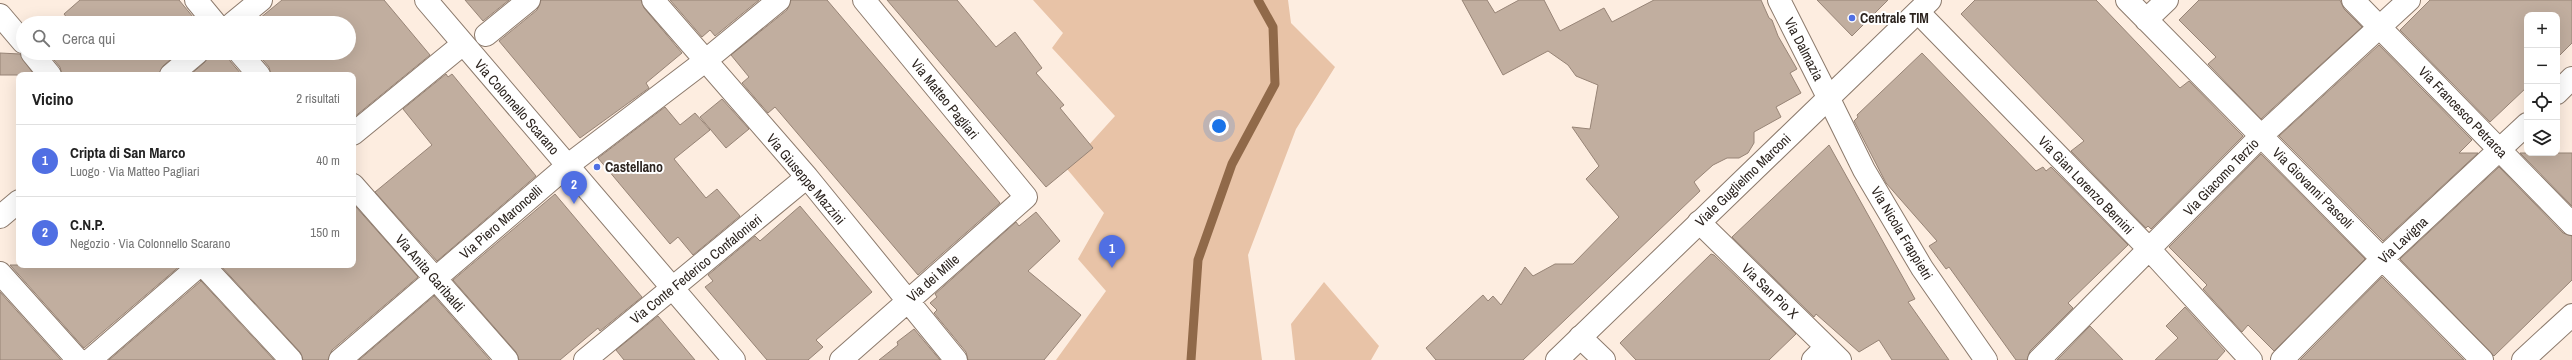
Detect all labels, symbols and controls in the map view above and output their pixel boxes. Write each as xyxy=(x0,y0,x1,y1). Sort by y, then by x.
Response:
place label: Centrale TIM xyxy=(1860,9,1929,27)
map controls xyxy=(2524,12,2560,156)
button: + xyxy=(2524,12,2560,48)
marker: Centrale TIM xyxy=(1847,13,1857,23)
street label: Via Dalmazia xyxy=(1780,14,1828,84)
search box xyxy=(16,16,356,60)
icon: search xyxy=(30,27,52,49)
text: Cerca qui xyxy=(62,28,115,49)
button: − xyxy=(2524,48,2560,84)
street label: Via Matteo Pagliari xyxy=(907,55,983,143)
street label: Via Colonnello Scarano xyxy=(471,56,563,158)
street label: Via Francesco Petrarca xyxy=(2415,62,2512,162)
button: locate xyxy=(2524,84,2560,120)
text: Vicino xyxy=(32,87,74,110)
text: 2 risultati xyxy=(296,90,340,107)
your location xyxy=(1209,116,1229,136)
button: layers xyxy=(2524,120,2560,156)
street label: Via Giuseppe Mazzini xyxy=(763,130,849,228)
street label: Viale Guglielmo Marconi xyxy=(1691,130,1795,230)
street label: Via Gian Lorenzo Bernini xyxy=(2034,132,2138,238)
street label: Via Giacomo Terzio xyxy=(2179,134,2263,220)
text: Cripta di San Marco xyxy=(70,142,186,163)
street label: Via Giovanni Pascoli xyxy=(2269,144,2357,232)
text: 1 xyxy=(42,152,48,169)
text: 40 m xyxy=(316,152,340,169)
place label: Castellano xyxy=(605,158,663,176)
marker: Castellano xyxy=(592,162,602,172)
text: Luogo · Via Matteo Pagliari xyxy=(70,163,200,180)
pin: 2 xyxy=(561,171,587,204)
street label: Via Piero Maroncelli xyxy=(456,181,546,263)
street label: Via Nicola Frappietri xyxy=(1867,183,1937,283)
street label: Via Conte Federico Confalonieri xyxy=(626,210,766,328)
street label: Via Lavigna xyxy=(2375,212,2432,267)
text: C.N.P. xyxy=(70,214,105,235)
text: 2 xyxy=(42,224,48,241)
text: 150 m xyxy=(310,224,340,241)
street label: Via Anita Garibaldi xyxy=(391,231,469,315)
text: Negozio · Via Colonnello Scarano xyxy=(70,235,230,252)
pin: 1 xyxy=(1099,235,1125,268)
street label: Via dei Mille xyxy=(903,250,963,306)
street label: Via San Pio X xyxy=(1738,260,1802,323)

